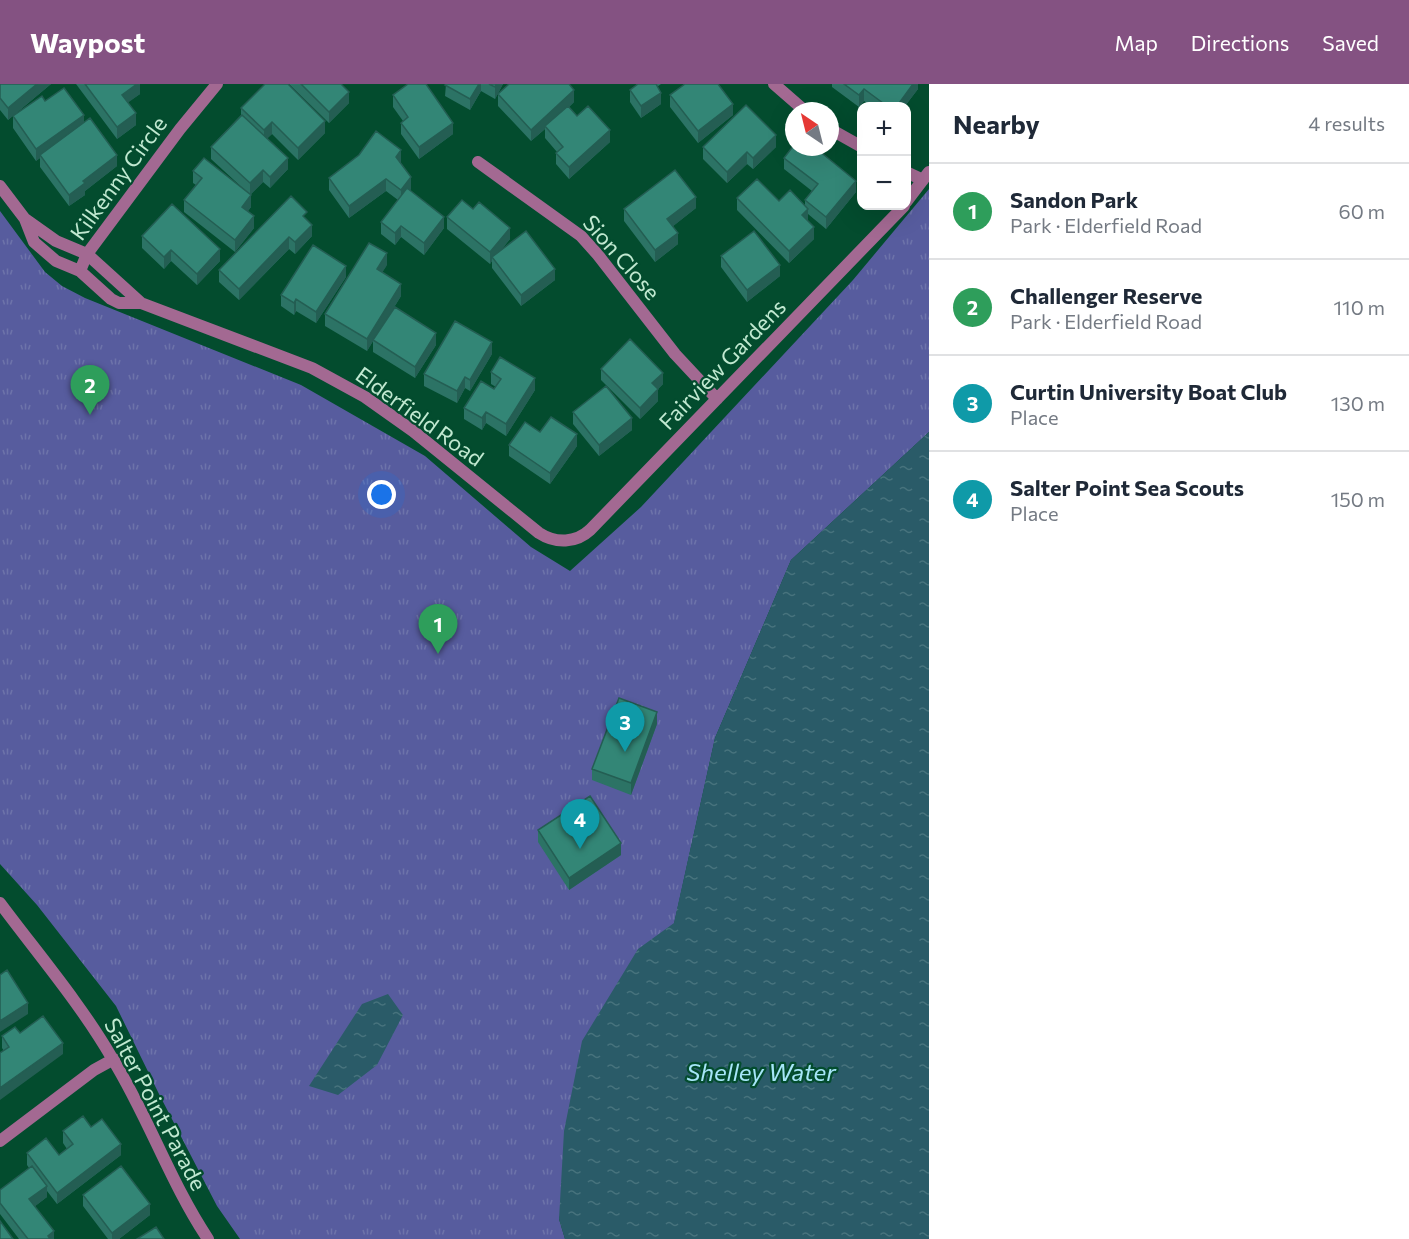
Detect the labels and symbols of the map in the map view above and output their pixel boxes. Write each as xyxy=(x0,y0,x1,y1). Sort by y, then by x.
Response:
north arrow xyxy=(785,102,839,156)
street label: Kilkenny Circle xyxy=(64,111,172,245)
street label: Sion Close xyxy=(578,209,666,305)
street label: Fairview Gardens xyxy=(653,293,791,435)
street label: Elderfield Road xyxy=(351,361,489,471)
pin: 2 xyxy=(70,366,110,415)
your location xyxy=(367,480,396,509)
pin: 1 xyxy=(418,604,458,654)
pin: 3 xyxy=(606,702,644,752)
pin: 4 xyxy=(560,800,600,849)
street label: Salter Point Parade xyxy=(99,1013,213,1195)
water label: Shelley Water xyxy=(686,1057,837,1086)

